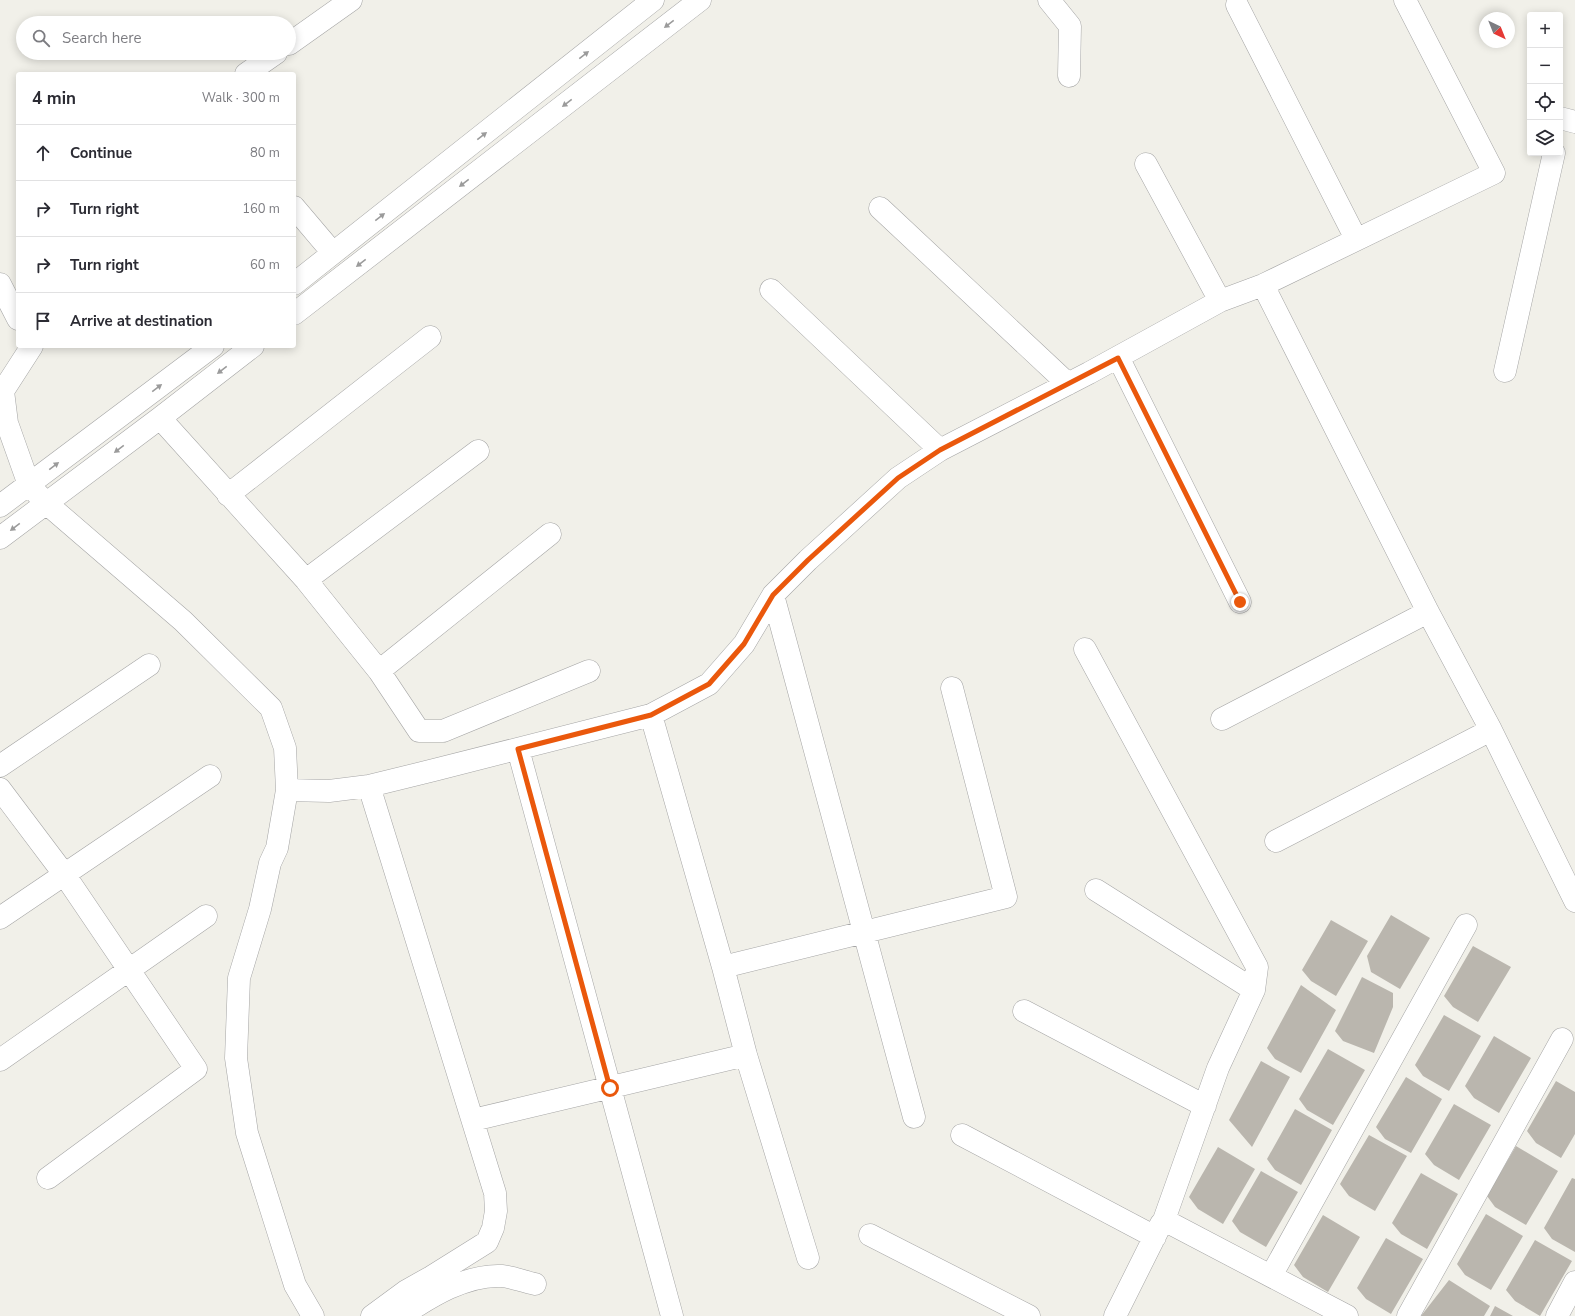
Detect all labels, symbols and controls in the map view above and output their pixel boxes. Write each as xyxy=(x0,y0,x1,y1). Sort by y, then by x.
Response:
north arrow xyxy=(1479,12,1515,48)
map controls xyxy=(1527,12,1563,156)
button: + xyxy=(1527,12,1563,48)
search box xyxy=(16,16,296,60)
one-way arrow xyxy=(664,20,675,28)
icon: search xyxy=(30,27,52,49)
text: Search here xyxy=(62,28,142,48)
button: − xyxy=(1527,48,1563,84)
one-way arrow xyxy=(578,51,589,59)
button: locate xyxy=(1527,84,1563,120)
text: 4 min xyxy=(32,87,76,110)
text: Walk · 300 m xyxy=(202,89,280,107)
one-way arrow xyxy=(561,99,572,108)
button: layers xyxy=(1527,120,1563,156)
one-way arrow xyxy=(476,132,487,140)
icon: ahead xyxy=(32,142,54,164)
text: Continue xyxy=(70,143,132,163)
text: 80 m xyxy=(250,144,280,162)
one-way arrow xyxy=(458,179,469,187)
icon: right xyxy=(32,198,54,220)
text: Turn right xyxy=(70,199,139,219)
text: 160 m xyxy=(242,200,280,218)
one-way arrow xyxy=(374,212,385,221)
icon: right xyxy=(32,254,54,276)
text: Turn right xyxy=(70,255,139,275)
text: 60 m xyxy=(250,256,280,274)
one-way arrow xyxy=(355,258,366,267)
icon: arrive xyxy=(32,310,54,332)
text: Arrive at destination xyxy=(70,311,213,331)
one-way arrow xyxy=(217,366,228,374)
one-way arrow xyxy=(152,384,163,392)
one-way arrow xyxy=(113,445,124,453)
one-way arrow xyxy=(48,462,59,470)
one-way arrow xyxy=(9,523,20,531)
route end xyxy=(1231,593,1249,611)
route start xyxy=(601,1079,619,1097)

